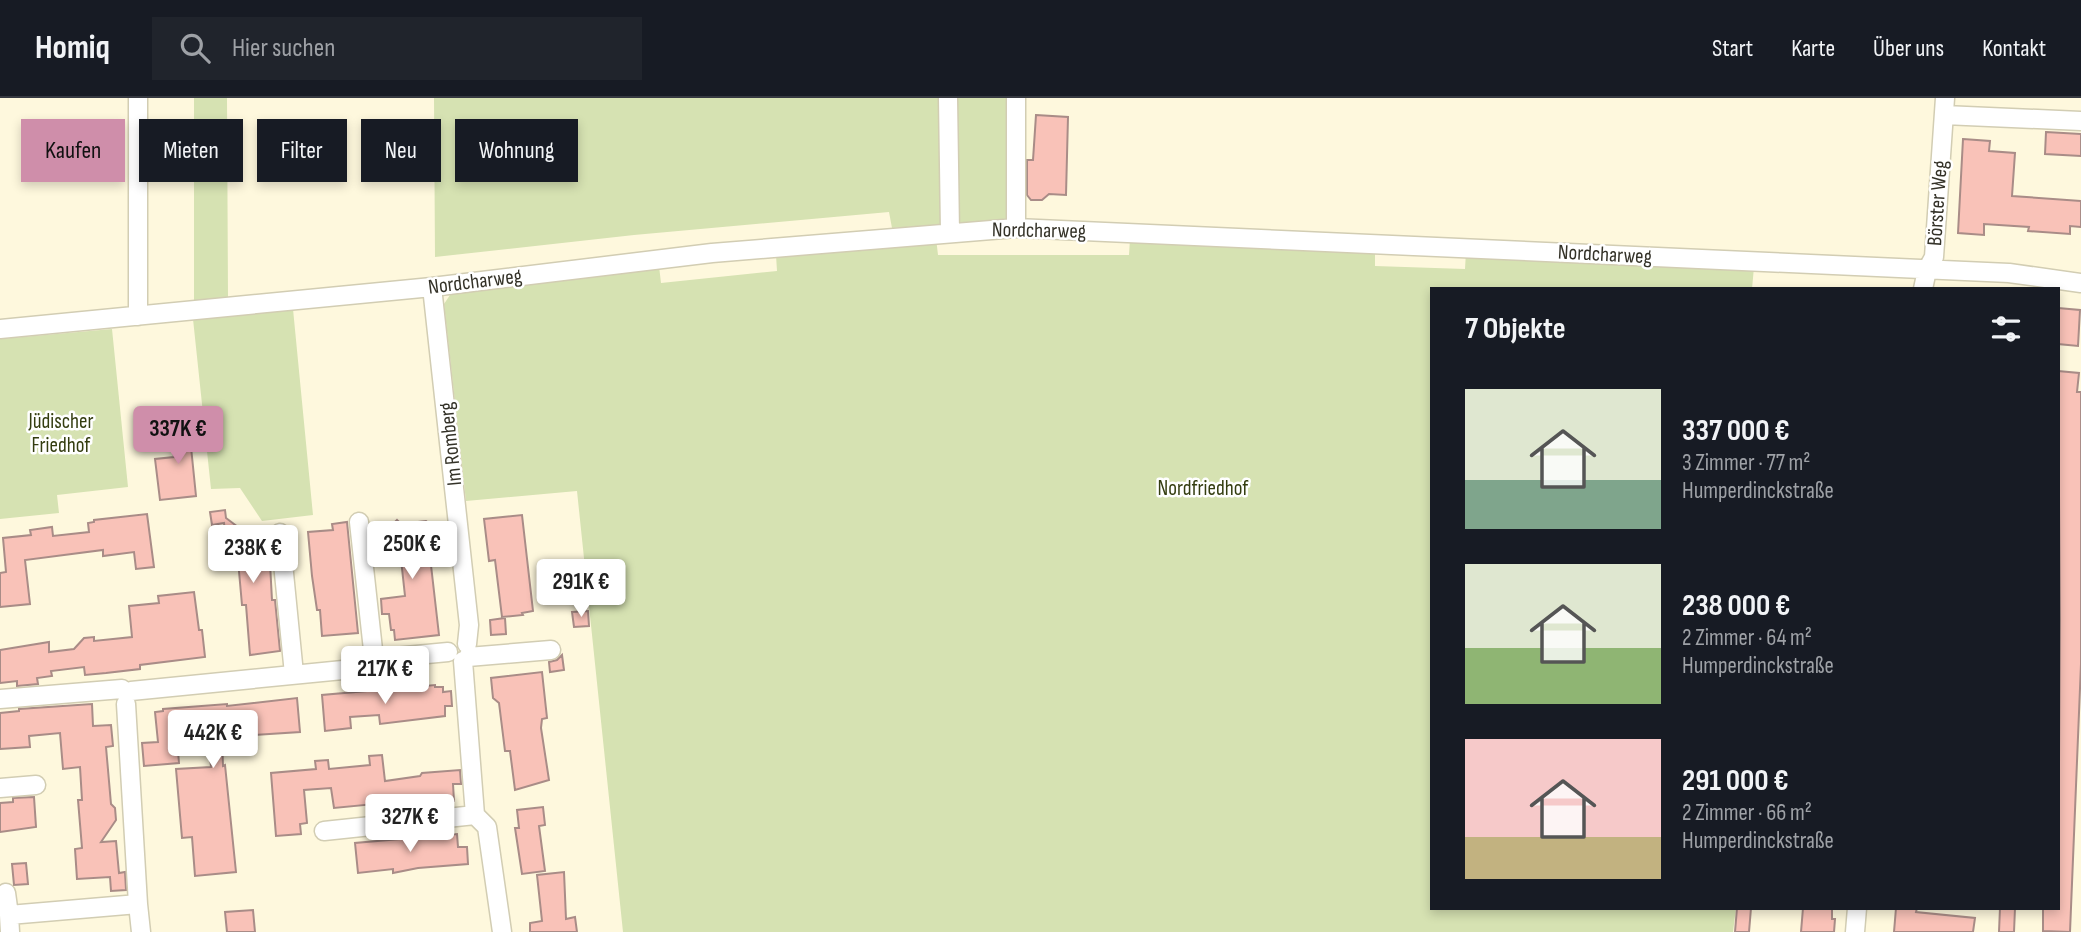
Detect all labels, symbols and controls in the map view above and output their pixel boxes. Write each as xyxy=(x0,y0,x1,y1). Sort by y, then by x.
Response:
search box xyxy=(152,17,642,80)
text: Homiq xyxy=(35,28,110,68)
icon: search xyxy=(176,29,214,67)
text: Hier suchen xyxy=(232,33,335,64)
text: Start xyxy=(1712,34,1753,63)
text: Karte xyxy=(1791,34,1835,63)
text: Über uns xyxy=(1873,34,1944,63)
text: Kontakt xyxy=(1982,34,2046,63)
chip: Kaufen xyxy=(21,119,125,182)
chip: Mieten xyxy=(139,119,243,182)
chip: Filter xyxy=(257,119,347,182)
chip: Neu xyxy=(361,119,441,182)
chip: Wohnung xyxy=(455,119,578,182)
street label: Börster Weg xyxy=(1922,160,1953,247)
street label: Nordcharweg xyxy=(992,217,1086,244)
street label: Nordcharweg xyxy=(1557,240,1653,269)
street label: Nordcharweg xyxy=(427,263,523,300)
icon: filters xyxy=(1987,310,2025,348)
text: 7 Objekte xyxy=(1465,311,1565,347)
street label: Im Romberg xyxy=(434,401,467,487)
pin: 337K € xyxy=(121,406,235,466)
park label: Jüdischer Friedhof xyxy=(27,409,94,458)
text: 337 000 € xyxy=(1682,413,1790,449)
text: 337K € xyxy=(149,415,207,443)
icon: home xyxy=(1521,417,1605,501)
text: 3 Zimmer · 77 m² xyxy=(1682,449,1810,477)
park label: Nordfriedhof xyxy=(1158,476,1249,501)
text: Humperdinckstraße xyxy=(1682,477,1834,505)
pin: 250K € xyxy=(355,522,469,581)
pin: 238K € xyxy=(196,526,310,585)
text: 250K € xyxy=(383,530,441,558)
text: 238K € xyxy=(224,534,282,562)
pin: 291K € xyxy=(524,560,638,619)
text: 291K € xyxy=(553,568,609,596)
text: 238 000 € xyxy=(1682,588,1790,624)
icon: home xyxy=(1521,592,1605,676)
text: 2 Zimmer · 64 m² xyxy=(1682,624,1812,652)
pin: 217K € xyxy=(328,646,442,706)
text: Humperdinckstraße xyxy=(1682,652,1834,680)
text: 217K € xyxy=(357,655,413,683)
pin: 442K € xyxy=(156,710,270,770)
text: 442K € xyxy=(184,719,242,747)
text: 291 000 € xyxy=(1682,763,1789,799)
icon: home xyxy=(1521,767,1605,851)
pin: 327K € xyxy=(353,794,467,854)
text: 2 Zimmer · 66 m² xyxy=(1682,799,1812,827)
text: 327K € xyxy=(381,803,439,831)
text: Humperdinckstraße xyxy=(1682,827,1834,855)

